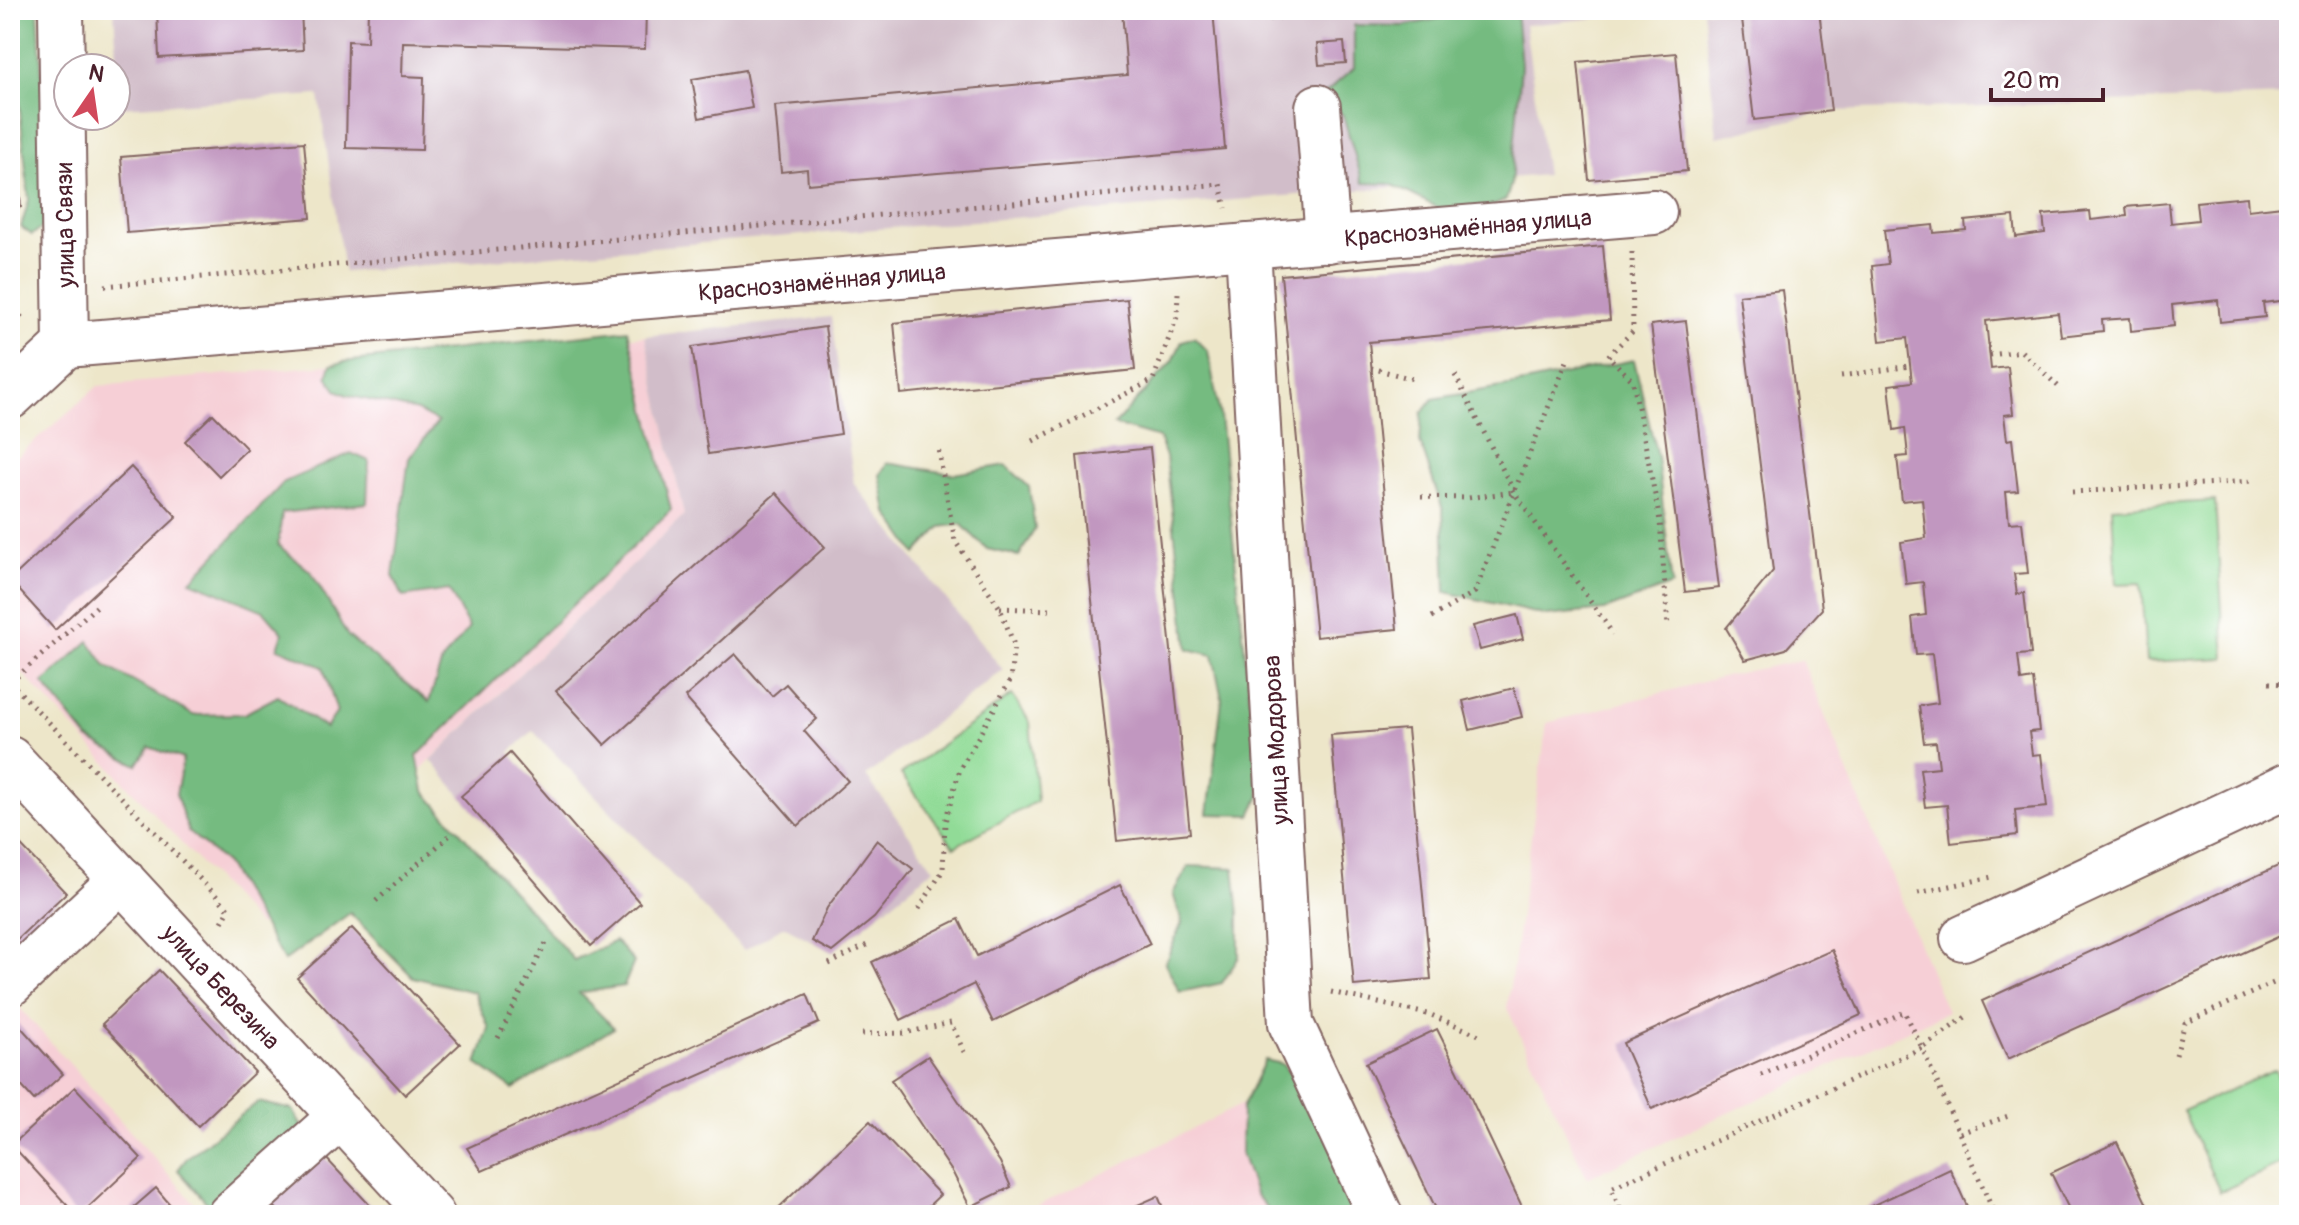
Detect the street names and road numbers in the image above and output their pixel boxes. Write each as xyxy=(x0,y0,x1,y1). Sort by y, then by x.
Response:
street label: улица Связи xyxy=(50,162,81,289)
street label: Краснознамённая улица xyxy=(1343,203,1593,254)
street label: Краснознамённая улица xyxy=(697,257,947,308)
street label: улица Модорова xyxy=(1258,655,1295,826)
street label: улица Березина xyxy=(155,918,286,1056)

